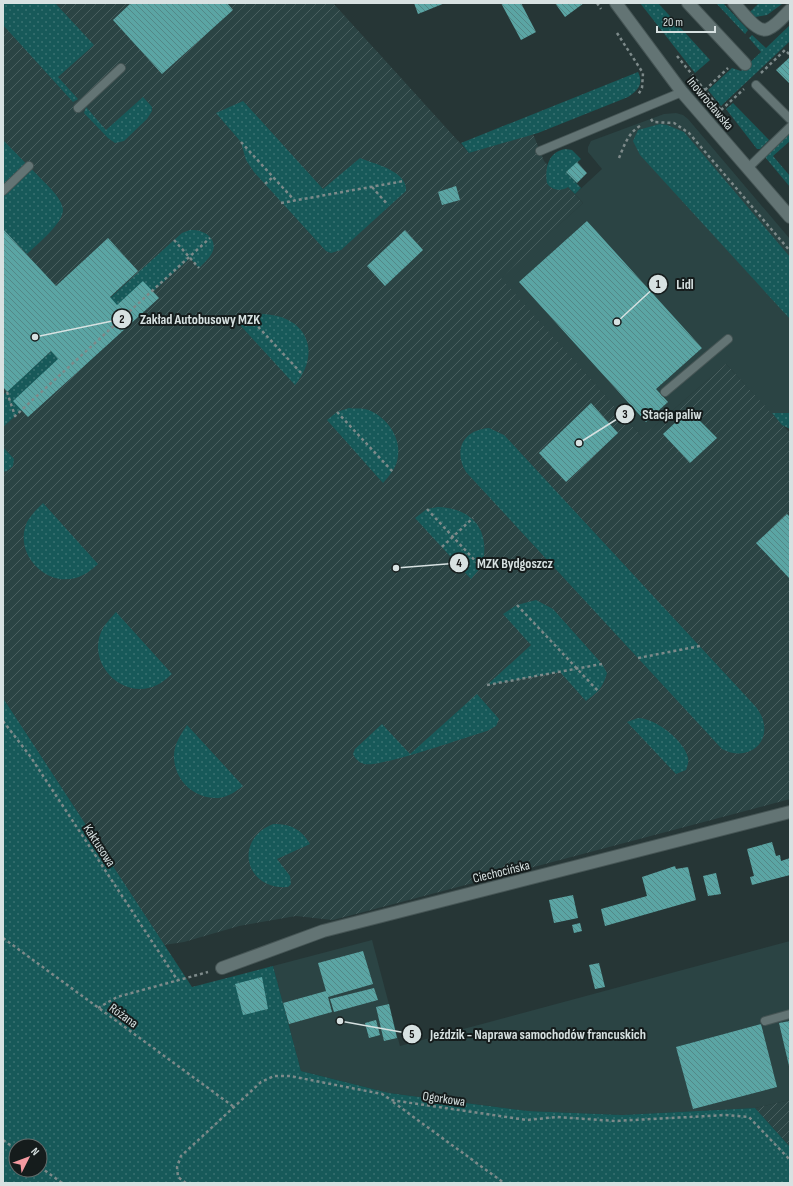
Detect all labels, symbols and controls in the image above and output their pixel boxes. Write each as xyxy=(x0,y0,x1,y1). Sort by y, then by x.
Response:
scale bar xyxy=(657,8,715,34)
text: 20 m xyxy=(663,15,683,30)
street label: Inowrocławska xyxy=(683,74,737,133)
callout: Lidl xyxy=(648,271,701,297)
text: Lidl xyxy=(676,276,694,293)
text: 1 xyxy=(656,277,661,292)
callout: Zakład Autobusowy MZK xyxy=(112,306,268,332)
text: Zakład Autobusowy MZK xyxy=(140,311,260,328)
text: 2 xyxy=(119,312,125,327)
callout: Stacja paliw xyxy=(615,401,710,427)
text: Stacja paliw xyxy=(642,406,702,423)
text: 3 xyxy=(622,407,628,422)
callout: MZK Bydgoszcz xyxy=(449,550,561,576)
text: MZK Bydgoszcz xyxy=(477,555,554,572)
text: 4 xyxy=(456,556,462,571)
street label: Kaktusowa xyxy=(80,821,119,870)
street label: Ciechocińska xyxy=(471,857,531,887)
street label: Różana xyxy=(106,1000,141,1032)
callout: Jeździk - Naprawa samochodów francuskich xyxy=(402,1021,654,1047)
text: Jeździk - Naprawa samochodów francuskich xyxy=(429,1026,646,1043)
text: 5 xyxy=(409,1027,415,1042)
street label: Ogorkowa xyxy=(422,1088,466,1110)
north arrow xyxy=(8,1138,48,1178)
text: N xyxy=(28,1145,42,1158)

